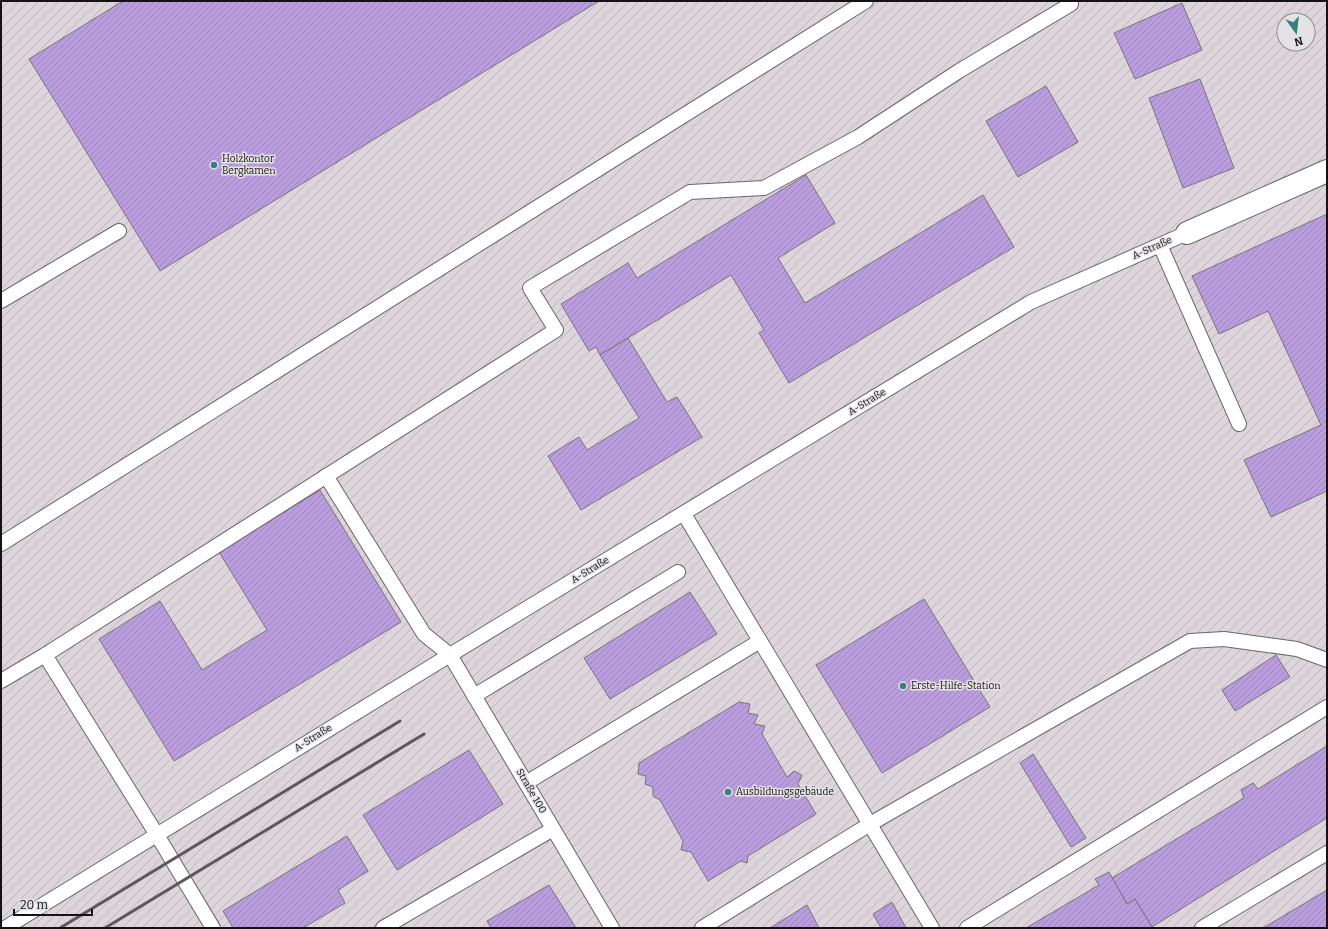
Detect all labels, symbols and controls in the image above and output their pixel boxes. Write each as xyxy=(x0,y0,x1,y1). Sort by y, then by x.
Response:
north arrow xyxy=(1276,12,1316,52)
text: N xyxy=(1292,34,1304,49)
place label: Holzkontor Bergkamen xyxy=(222,153,276,177)
marker: Holzkontor Bergkamen xyxy=(209,160,219,170)
street label: A-Straße xyxy=(1130,234,1174,262)
street label: A-Straße xyxy=(846,386,888,418)
street label: A-Straße xyxy=(569,554,611,586)
place label: Erste-Hilfe-Station xyxy=(911,680,1001,692)
marker: Erste-Hilfe-Station xyxy=(898,681,908,691)
street label: A-Straße xyxy=(292,722,334,754)
street label: Straße 100 xyxy=(513,766,549,816)
place label: Ausbildungsgebäude xyxy=(736,786,834,798)
marker: Ausbildungsgebäude xyxy=(723,787,733,797)
scale bar xyxy=(14,891,92,917)
text: 20 m xyxy=(20,898,49,912)

